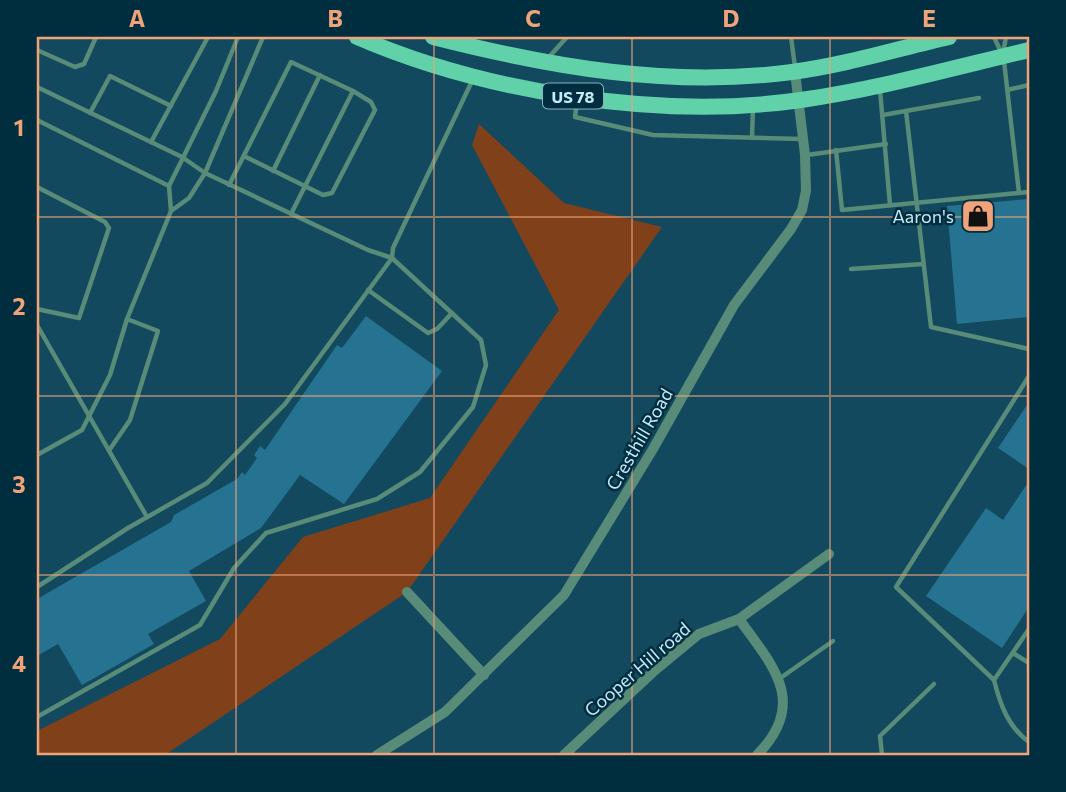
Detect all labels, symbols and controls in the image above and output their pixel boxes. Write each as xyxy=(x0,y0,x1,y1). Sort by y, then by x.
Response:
text: A xyxy=(129,4,146,32)
text: B xyxy=(327,4,343,32)
text: C xyxy=(525,4,541,32)
text: D xyxy=(723,4,740,32)
text: E xyxy=(922,4,936,32)
road number: US 78 xyxy=(543,83,603,108)
text: 1 xyxy=(14,113,24,141)
shop icon: Aaron's xyxy=(959,197,997,235)
place label: Aaron's xyxy=(893,205,954,227)
text: 2 xyxy=(12,292,26,320)
street label: Cresthill Road xyxy=(601,384,677,494)
text: 3 xyxy=(12,470,26,498)
street label: Cooper Hill road xyxy=(580,617,694,721)
text: 4 xyxy=(12,649,26,677)

